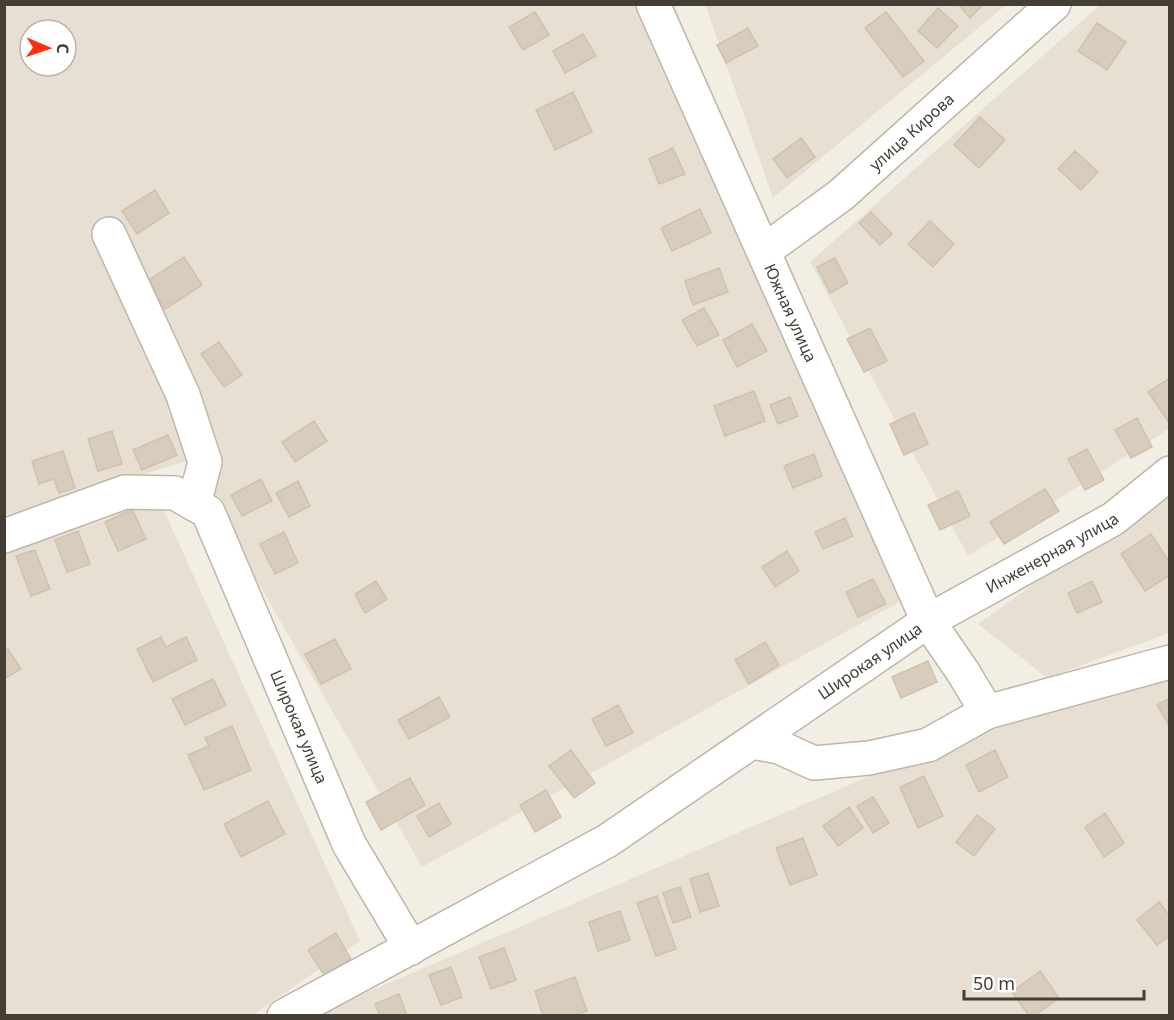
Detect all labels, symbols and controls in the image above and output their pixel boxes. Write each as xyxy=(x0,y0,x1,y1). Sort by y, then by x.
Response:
north arrow xyxy=(18,18,78,78)
text: С xyxy=(52,43,74,54)
street label: улица Кирова xyxy=(865,88,959,176)
street label: Южная улица xyxy=(759,260,822,365)
street label: Инженерная улица xyxy=(982,508,1123,598)
street label: Широкая улица xyxy=(813,617,926,704)
street label: Широкая улица xyxy=(265,666,333,787)
scale bar xyxy=(964,963,1144,1001)
text: 50 m xyxy=(973,971,1015,995)

